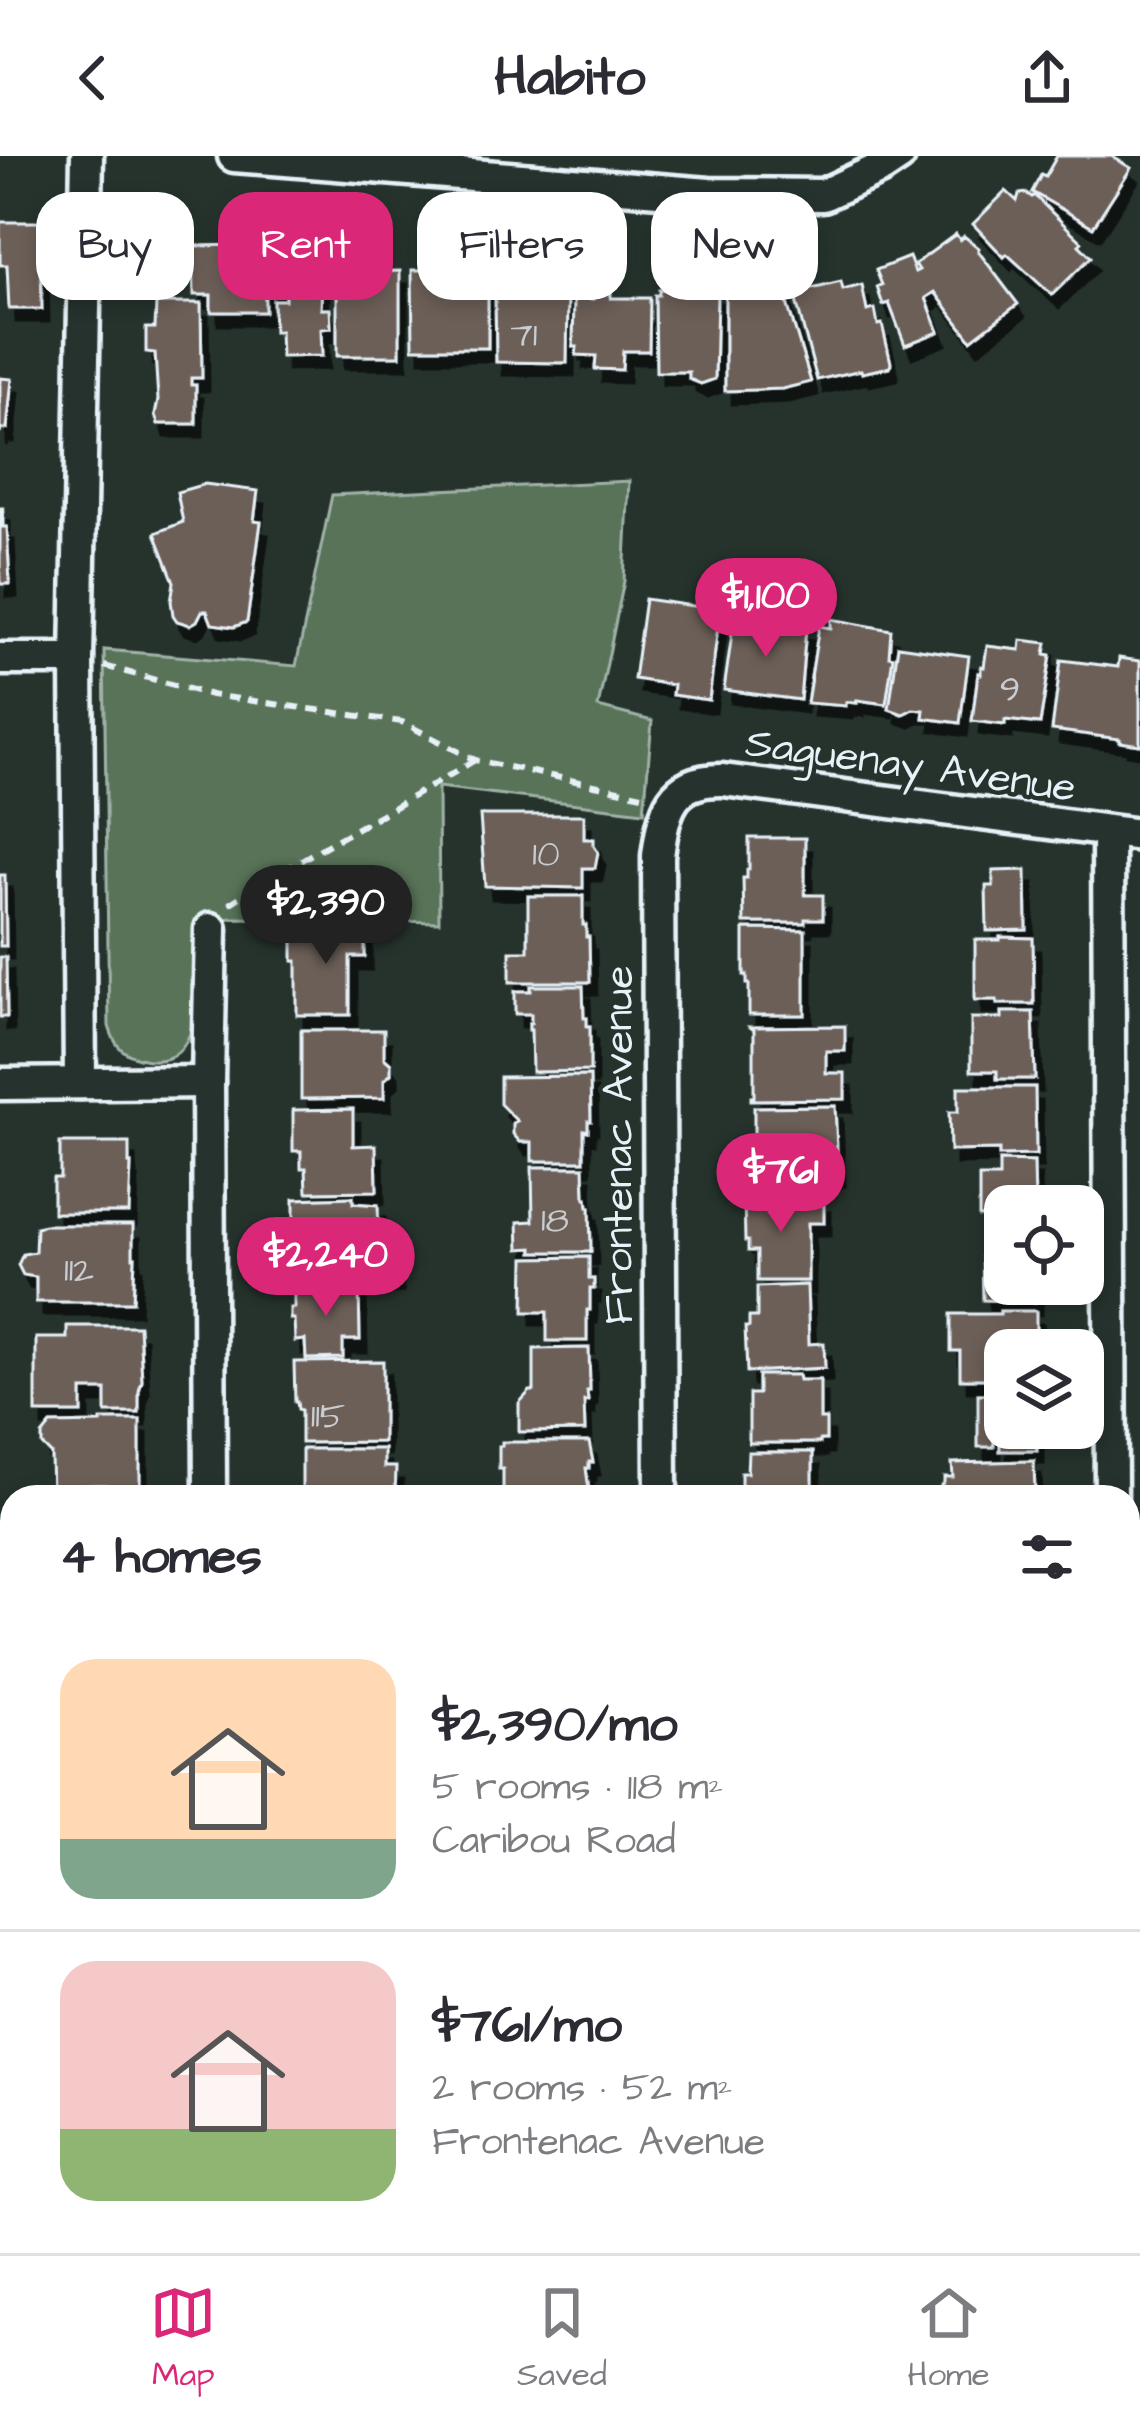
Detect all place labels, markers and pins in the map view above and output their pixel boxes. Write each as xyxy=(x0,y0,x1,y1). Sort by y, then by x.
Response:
pin: $1,100 xyxy=(668,558,864,660)
pin: $2,390 xyxy=(228,865,424,967)
pin: $761 xyxy=(710,1133,852,1235)
pin: $2,240 xyxy=(228,1217,424,1319)

